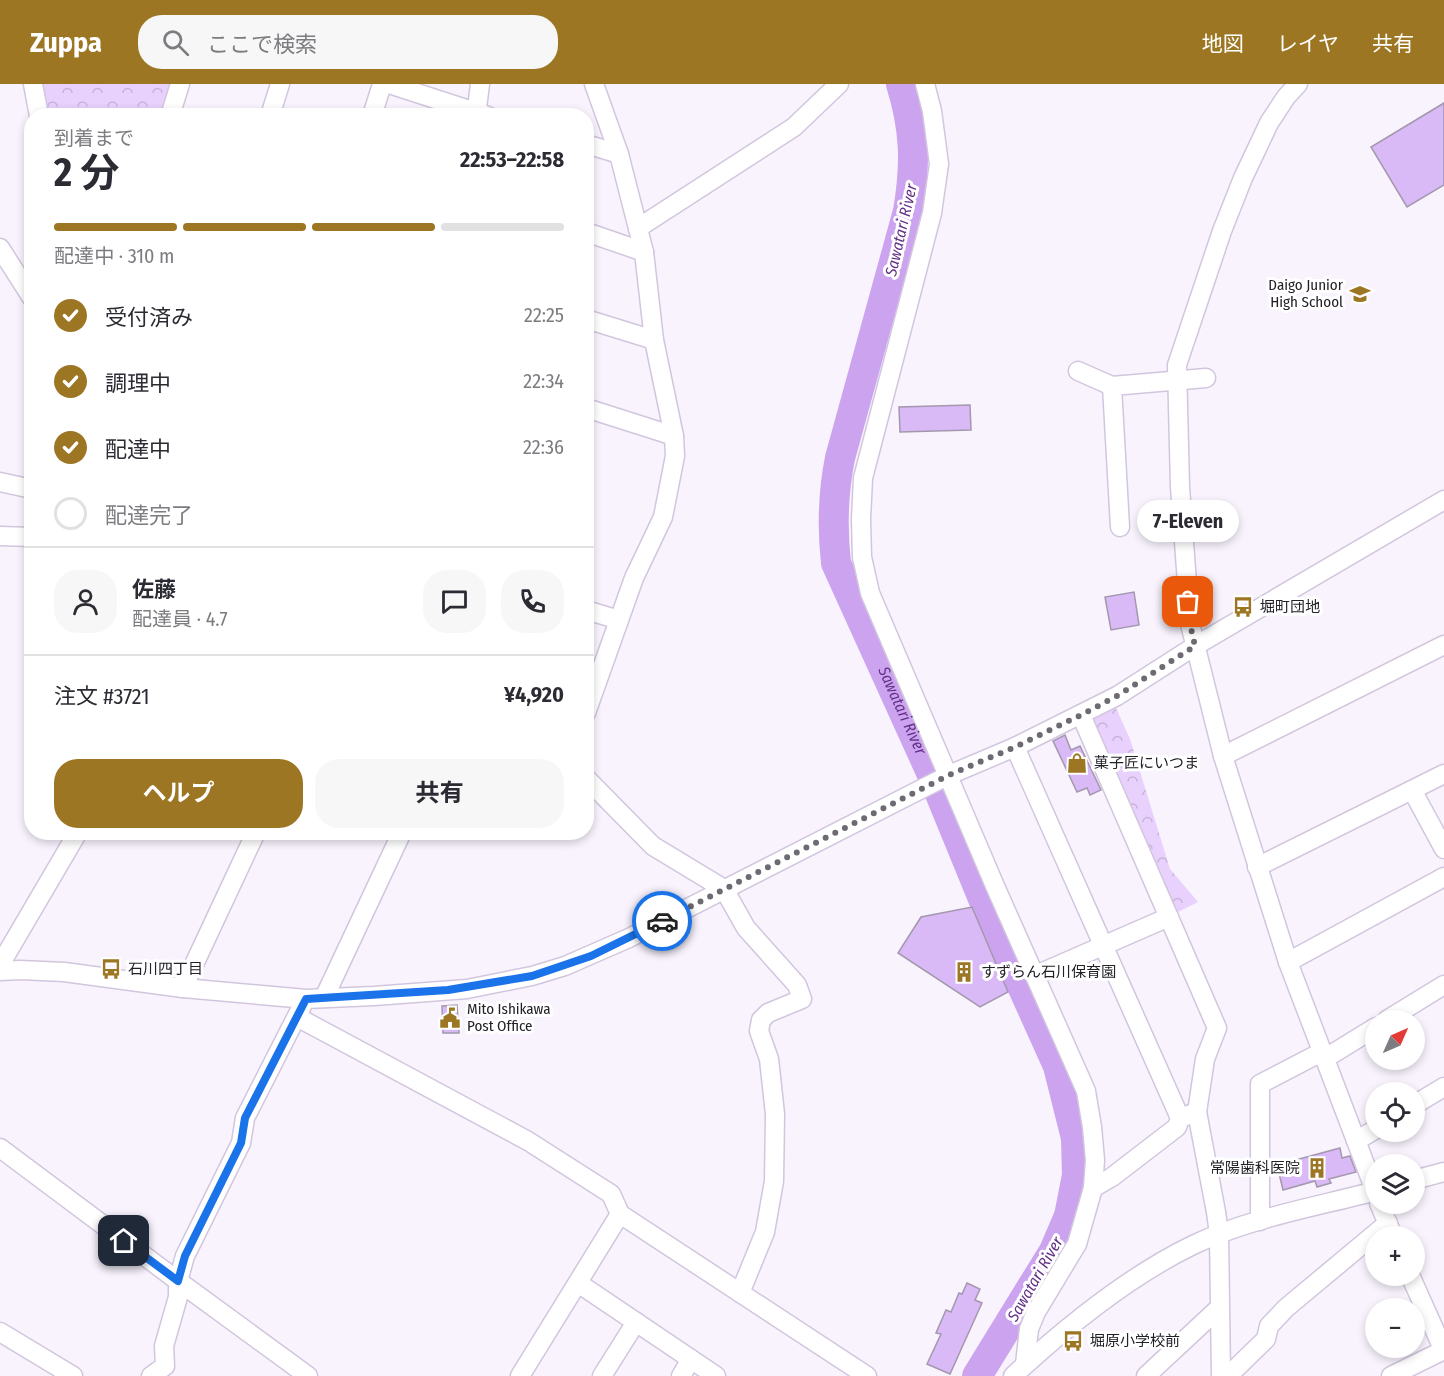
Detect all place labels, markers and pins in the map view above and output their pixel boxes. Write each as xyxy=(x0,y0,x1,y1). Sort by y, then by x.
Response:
place label: Daigo Junior High School xyxy=(1268,276,1344,311)
school or university icon: Daigo Junior High School xyxy=(1348,282,1372,306)
callout: 7-Eleven xyxy=(1137,500,1239,542)
pin xyxy=(1162,576,1213,627)
bus stop icon: 堀町団地 xyxy=(1231,595,1255,619)
place label: 堀町団地 xyxy=(1260,598,1320,616)
shop icon: 菓子匠にいつま xyxy=(1065,751,1089,775)
place label: 菓子匠にいつま xyxy=(1094,754,1199,772)
bus stop icon: 石川四丁目 xyxy=(99,957,123,981)
place label: 石川四丁目 xyxy=(128,960,203,978)
building icon: すずらん石川保育園 xyxy=(952,960,976,984)
place label: すずらん石川保育園 xyxy=(981,963,1116,981)
place label: Mito Ishikawa Post Office xyxy=(467,1000,551,1035)
public building icon: Mito Ishikawa Post Office xyxy=(438,1006,462,1030)
building icon: 常陽歯科医院 xyxy=(1305,1156,1329,1180)
place label: 常陽歯科医院 xyxy=(1210,1159,1300,1177)
pin xyxy=(98,1215,149,1266)
bus stop icon: 堀原小学校前 xyxy=(1061,1329,1085,1353)
place label: 堀原小学校前 xyxy=(1090,1332,1180,1350)

